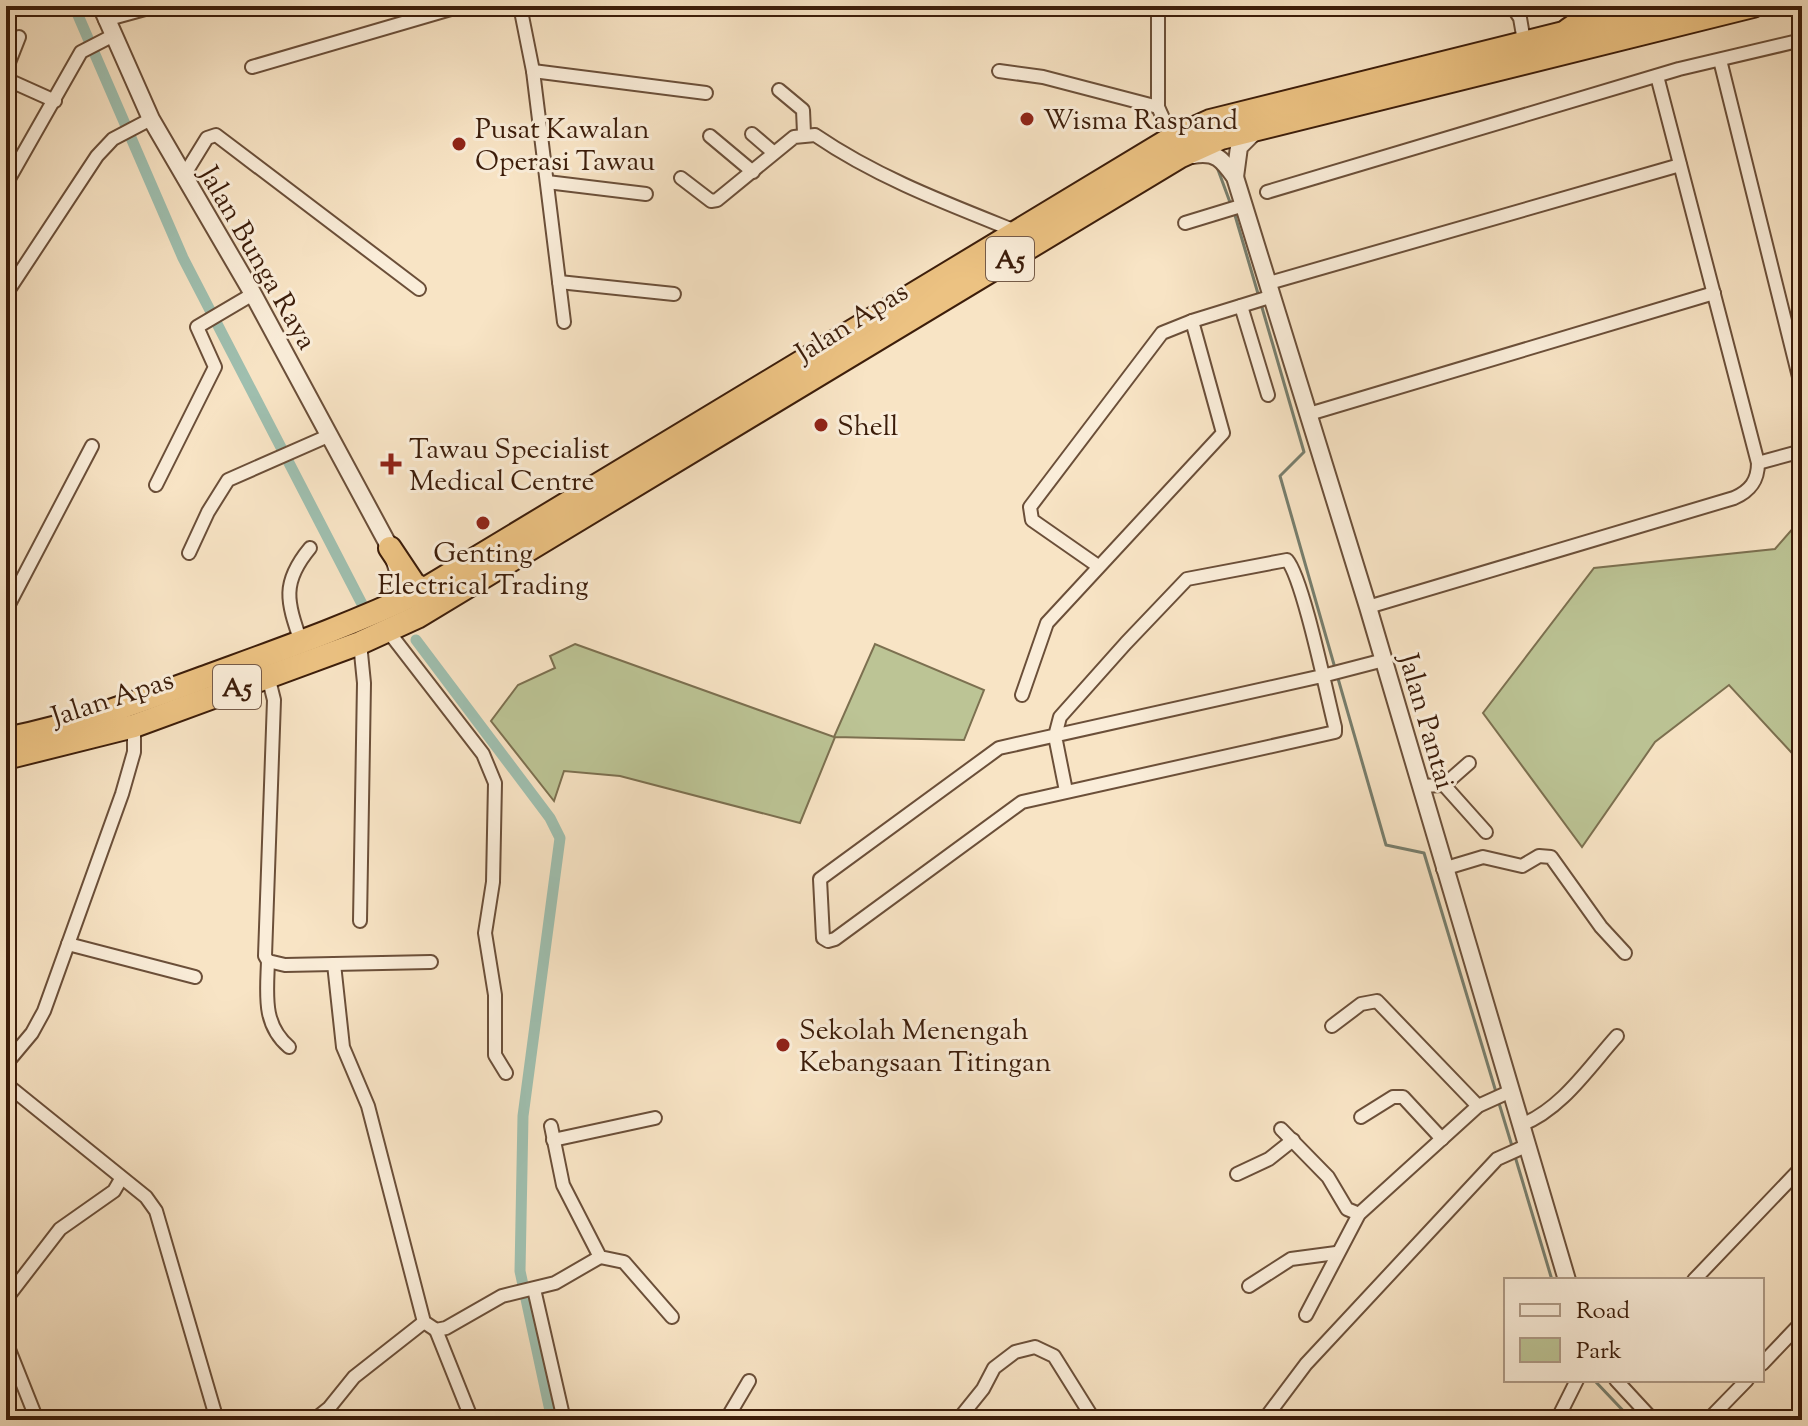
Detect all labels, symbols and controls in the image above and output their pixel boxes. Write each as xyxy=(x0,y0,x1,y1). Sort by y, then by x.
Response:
place label: Wisma Raspand xyxy=(1043,102,1238,142)
marker: Wisma Raspand xyxy=(1018,110,1036,128)
place label: Pusat Kawalan Operasi Tawau xyxy=(475,111,655,183)
marker: Pusat Kawalan Operasi Tawau xyxy=(450,135,468,153)
street label: Jalan Bunga Raya xyxy=(187,157,325,358)
road number: A5 xyxy=(986,237,1034,281)
street label: Jalan Apas xyxy=(787,273,917,375)
place label: Shell xyxy=(837,408,899,448)
marker: Shell xyxy=(812,416,830,434)
place label: Tawau Specialist Medical Centre xyxy=(409,431,610,503)
marker: Tawau Specialist Medical Centre xyxy=(380,453,402,475)
marker: Genting Electrical Trading xyxy=(474,514,492,532)
place label: Genting Electrical Trading xyxy=(377,535,589,607)
street label: Jalan Pantai xyxy=(1386,647,1464,794)
street label: Jalan Apas xyxy=(45,661,179,739)
road number: A5 xyxy=(213,665,261,709)
place label: Sekolah Menengah Kebangsaan Titingan xyxy=(799,1012,1051,1084)
marker: Sekolah Menengah Kebangsaan Titingan xyxy=(774,1036,792,1054)
legend xyxy=(1504,1278,1764,1382)
text: Road xyxy=(1576,1295,1630,1329)
text: Park xyxy=(1576,1335,1622,1369)

